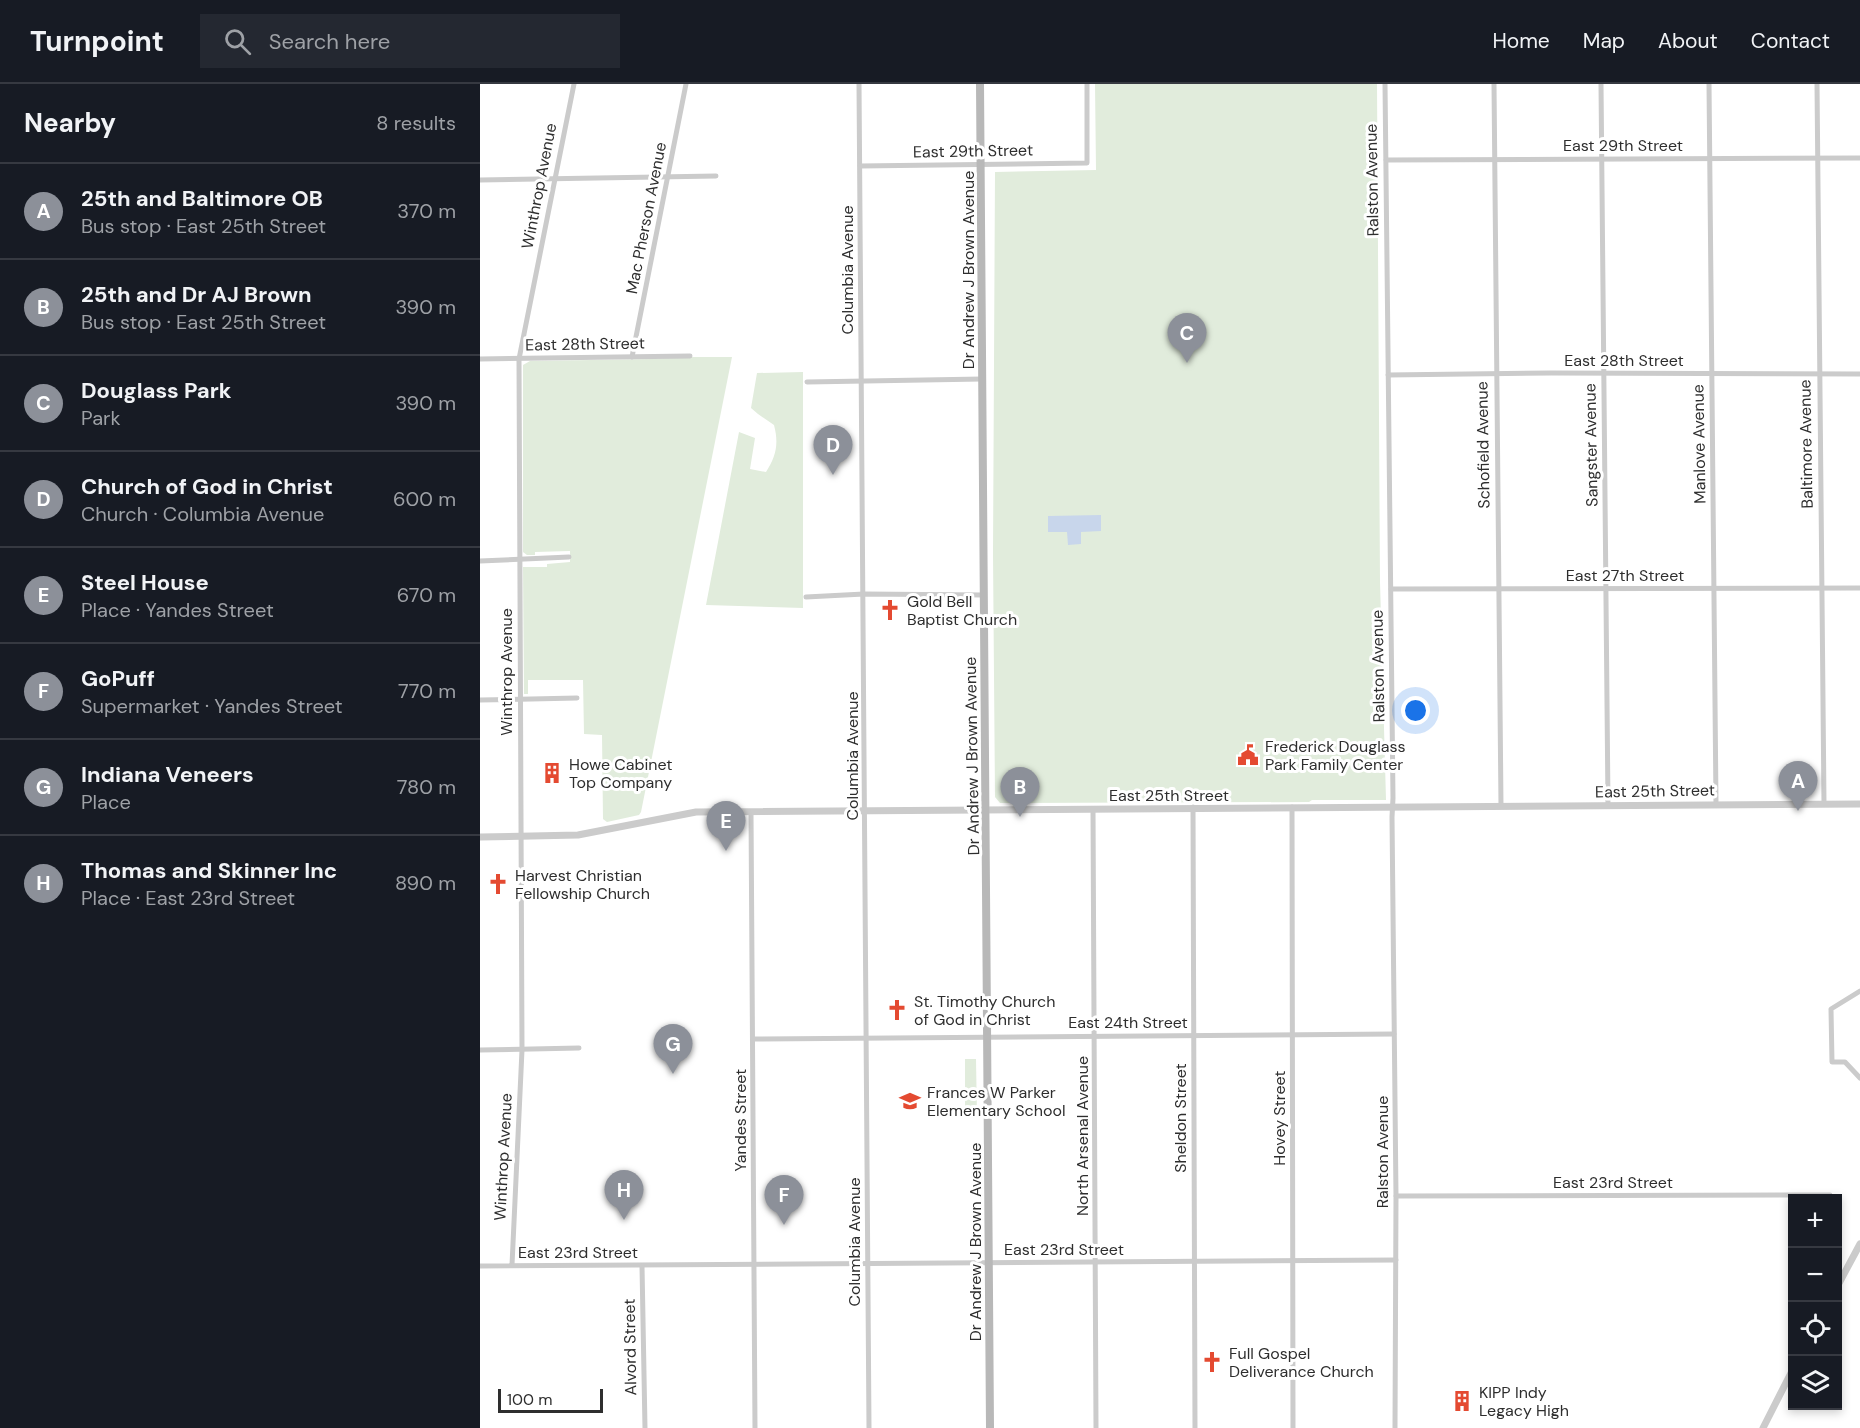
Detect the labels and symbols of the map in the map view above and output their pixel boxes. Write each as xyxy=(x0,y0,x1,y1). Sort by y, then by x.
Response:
street label: Winthrop Avenue xyxy=(517,121,561,251)
street label: Ralston Avenue xyxy=(1361,124,1383,236)
street label: East 29th Street xyxy=(1563,135,1683,156)
street label: East 29th Street xyxy=(913,139,1033,163)
street label: Mac Pherson Avenue xyxy=(621,140,671,296)
street label: Dr Andrew J Brown Avenue xyxy=(958,171,979,369)
street label: Columbia Avenue xyxy=(837,205,858,335)
pin: C xyxy=(1168,314,1206,363)
street label: East 28th Street xyxy=(525,332,645,356)
street label: East 28th Street xyxy=(1564,350,1684,371)
street label: Baltimore Avenue xyxy=(1794,379,1818,509)
street label: Schofield Avenue xyxy=(1471,381,1495,509)
street label: Sangster Avenue xyxy=(1579,383,1603,507)
street label: Manlove Avenue xyxy=(1687,384,1711,504)
pin: D xyxy=(814,426,852,475)
street label: East 27th Street xyxy=(1566,565,1684,586)
place label: Gold Bell Baptist Church xyxy=(907,591,1017,630)
church icon: Gold Bell Baptist Church xyxy=(878,598,902,622)
street label: Winthrop Avenue xyxy=(496,608,517,736)
street label: Ralston Avenue xyxy=(1367,610,1389,722)
street label: Dr Andrew J Brown Avenue xyxy=(960,657,984,855)
street label: Columbia Avenue xyxy=(842,691,863,821)
your location xyxy=(1401,696,1430,725)
place label: Frederick Douglass Park Family Center xyxy=(1265,736,1406,775)
public building icon: Frederick Douglass Park Family Center xyxy=(1236,743,1260,767)
place label: Howe Cabinet Top Company xyxy=(569,754,673,793)
building icon: Howe Cabinet Top Company xyxy=(540,761,564,785)
pin: A xyxy=(1778,762,1818,811)
pin: B xyxy=(1000,768,1040,817)
street label: East 25th Street xyxy=(1595,779,1715,803)
street label: East 25th Street xyxy=(1109,785,1229,806)
pin: E xyxy=(706,802,746,851)
place label: Harvest Christian Fellowship Church xyxy=(515,865,650,904)
church icon: Harvest Christian Fellowship Church xyxy=(486,872,510,896)
place label: St. Timothy Church of God in Christ xyxy=(914,991,1055,1030)
church icon: St. Timothy Church of God in Christ xyxy=(885,998,909,1022)
street label: East 24th Street xyxy=(1068,1012,1188,1033)
pin: G xyxy=(654,1024,692,1074)
street label: North Arsenal Avenue xyxy=(1072,1056,1093,1216)
street label: Sheldon Street xyxy=(1170,1063,1191,1173)
street label: Yandes Street xyxy=(730,1069,751,1171)
street label: Hovey Street xyxy=(1269,1070,1290,1166)
place label: Frances W Parker Elementary School xyxy=(927,1082,1065,1121)
school or university icon: Frances W Parker Elementary School xyxy=(898,1089,922,1113)
street label: Winthrop Avenue xyxy=(489,1093,517,1221)
street label: Ralston Avenue xyxy=(1372,1096,1393,1208)
street label: Dr Andrew J Brown Avenue xyxy=(965,1143,986,1341)
pin: H xyxy=(604,1170,644,1220)
street label: East 23rd Street xyxy=(1553,1172,1673,1193)
pin: F xyxy=(764,1176,804,1225)
street label: Columbia Avenue xyxy=(844,1177,865,1307)
street label: East 23rd Street xyxy=(1004,1239,1124,1260)
street label: East 23rd Street xyxy=(518,1242,638,1263)
street label: Alvord Street xyxy=(619,1298,641,1396)
place label: Full Gospel Deliverance Church xyxy=(1229,1343,1374,1382)
church icon: Full Gospel Deliverance Church xyxy=(1200,1350,1224,1374)
place label: KIPP Indy Legacy High xyxy=(1479,1382,1569,1421)
scale bar xyxy=(498,1386,603,1414)
building icon: KIPP Indy Legacy High xyxy=(1450,1389,1474,1413)

